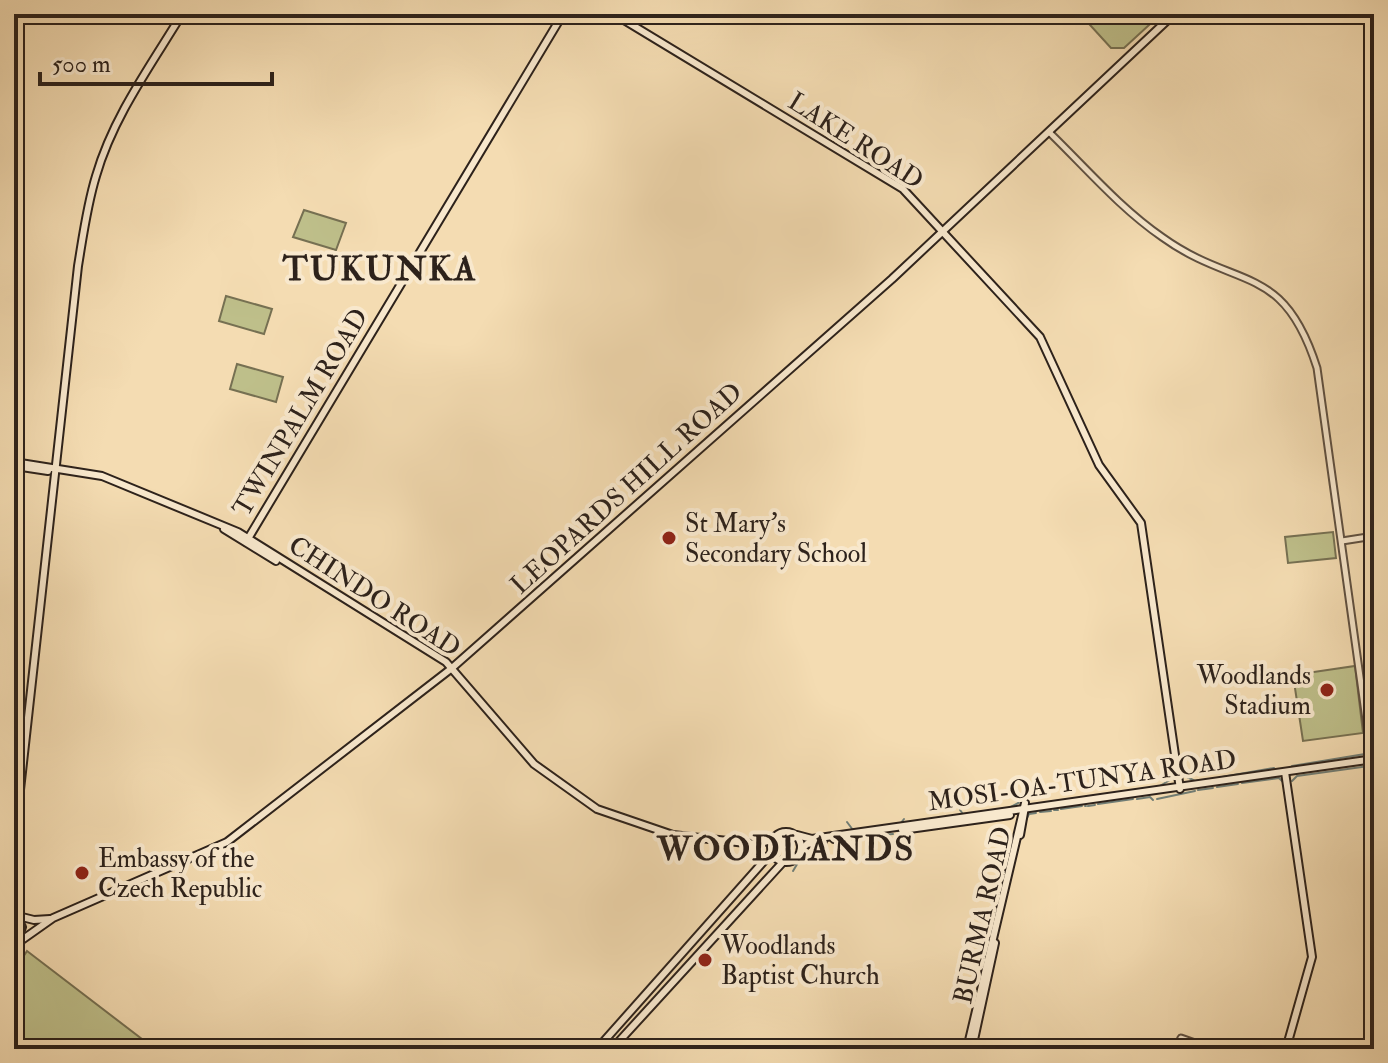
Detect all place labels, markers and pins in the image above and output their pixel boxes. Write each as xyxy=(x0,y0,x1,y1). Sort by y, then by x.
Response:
place label: St Mary's Secondary School xyxy=(685,508,867,570)
marker: St Mary's Secondary School xyxy=(660,529,678,547)
place label: Woodlands Stadium xyxy=(1196,660,1311,722)
marker: Woodlands Stadium xyxy=(1318,681,1336,699)
place label: Embassy of the Czech Republic xyxy=(98,843,262,906)
marker: Embassy of the Czech Republic xyxy=(73,864,91,882)
place label: Woodlands Baptist Church xyxy=(720,930,880,993)
marker: Woodlands Baptist Church xyxy=(696,951,714,969)

